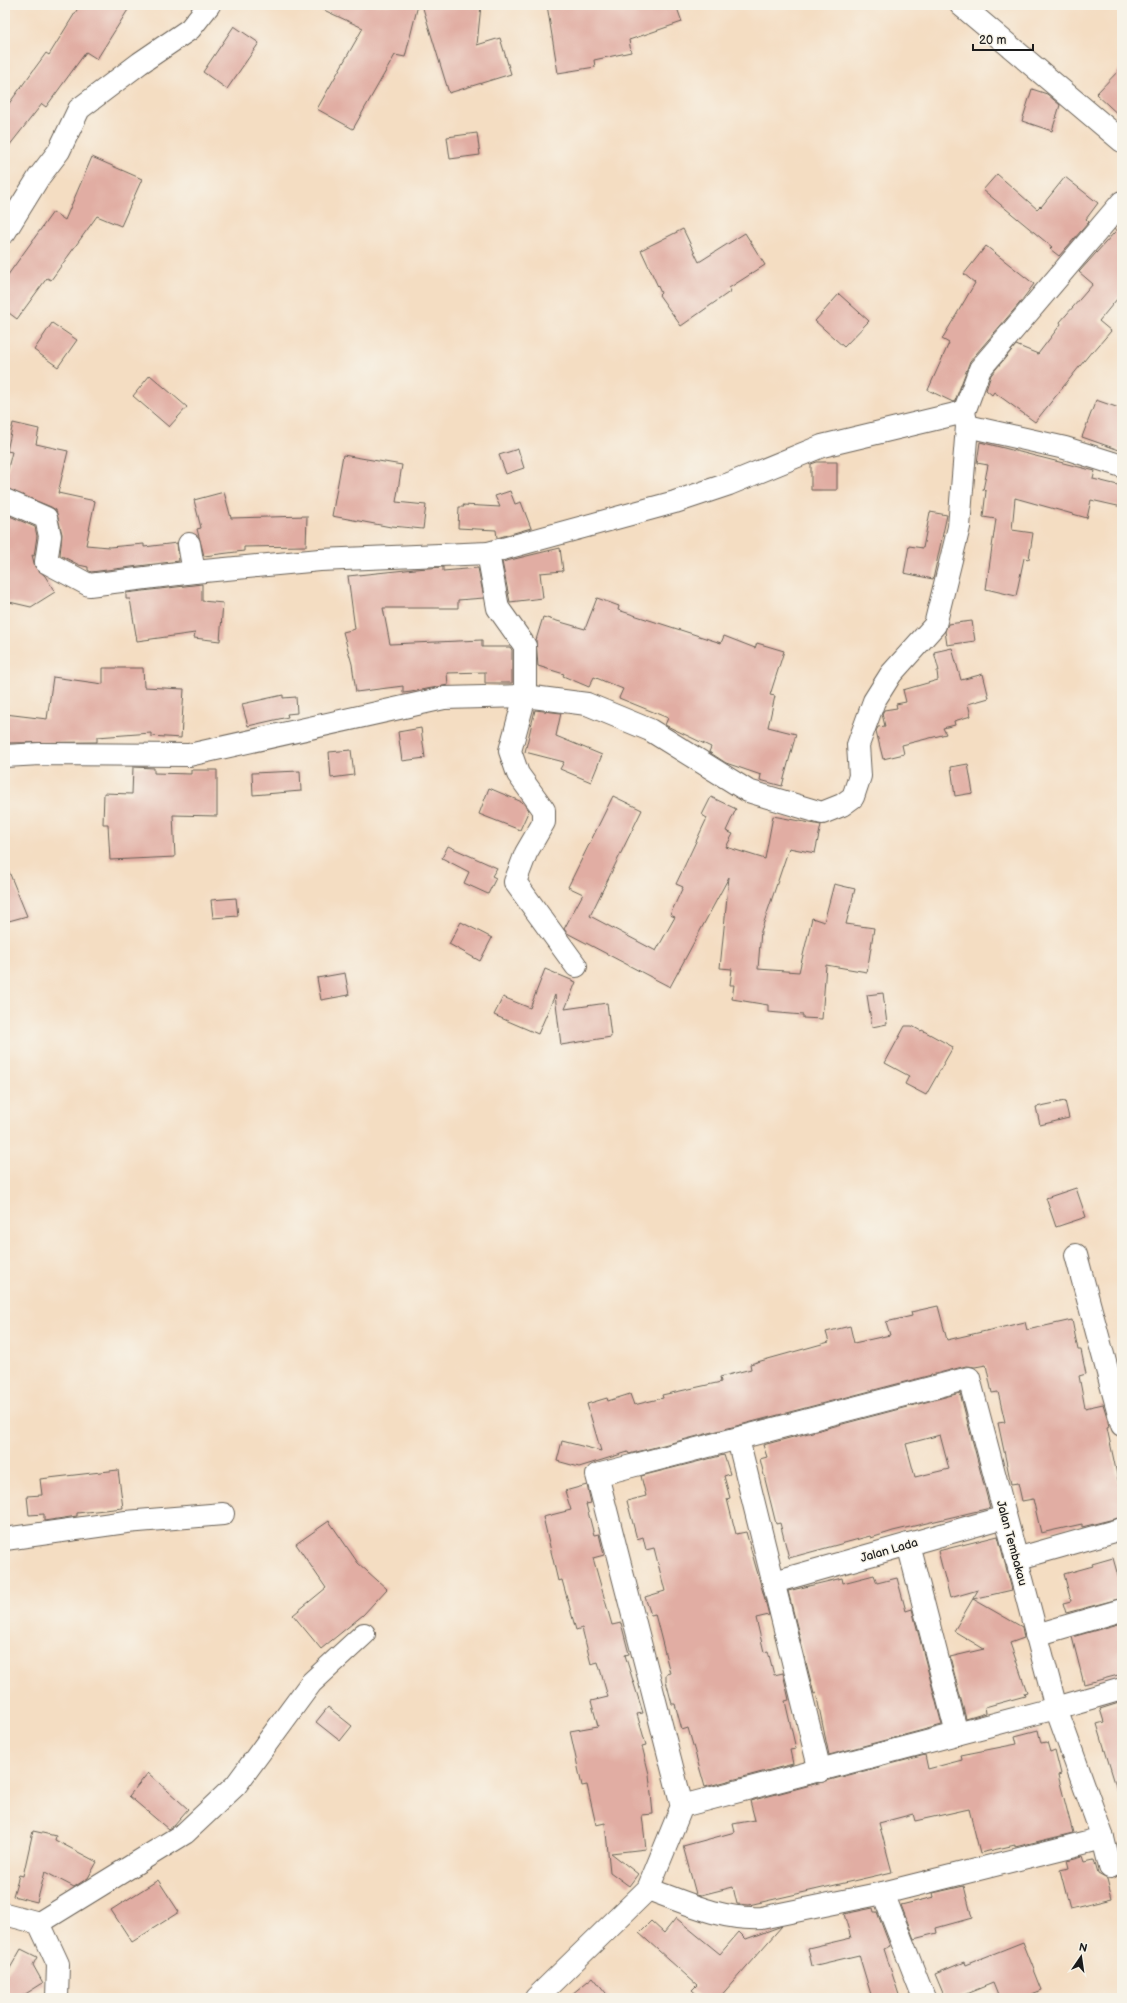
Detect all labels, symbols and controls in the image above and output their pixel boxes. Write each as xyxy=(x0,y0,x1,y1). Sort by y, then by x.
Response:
scale bar xyxy=(973,26,1033,52)
text: 20 m xyxy=(979,33,1006,48)
street label: Jalan Tembakau xyxy=(993,1499,1030,1587)
street label: Jalan Lada xyxy=(859,1535,920,1566)
north arrow xyxy=(1061,1937,1101,1977)
text: N xyxy=(1078,1940,1089,1955)

